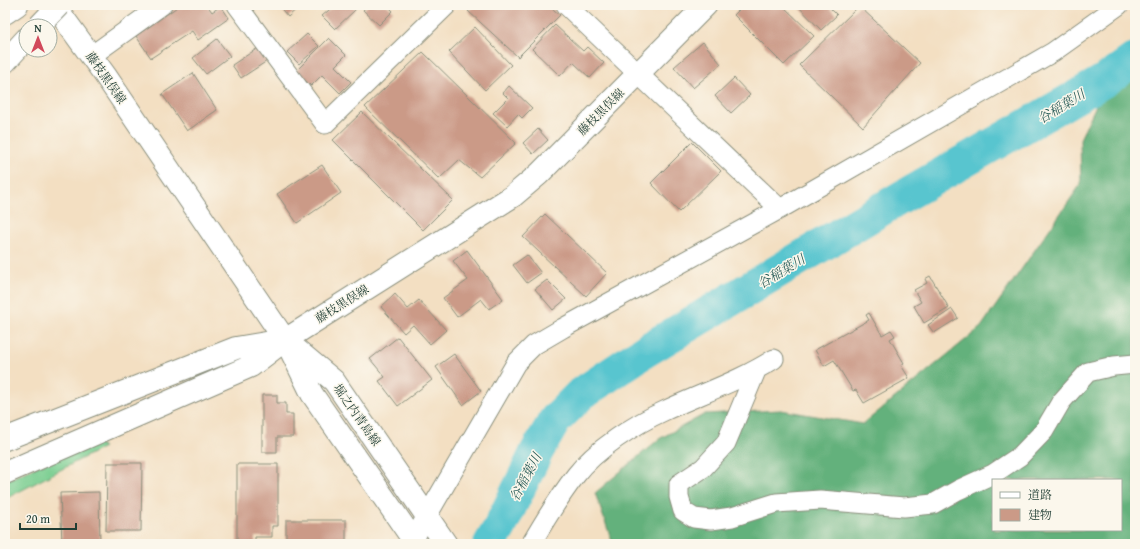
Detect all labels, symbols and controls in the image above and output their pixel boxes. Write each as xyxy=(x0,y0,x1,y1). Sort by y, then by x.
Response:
north arrow xyxy=(18,18,58,58)
text: N xyxy=(34,20,42,36)
street label: 藤枝黒俣線 xyxy=(82,48,131,107)
street label: 藤枝黒俣線 xyxy=(573,84,628,139)
water label: 谷稲葉川 xyxy=(1034,84,1090,128)
water label: 谷稲葉川 xyxy=(754,249,810,293)
street label: 藤枝黒俣線 xyxy=(312,280,372,327)
street label: 堀之内青島線 xyxy=(330,380,385,449)
water label: 谷稲葉川 xyxy=(505,448,547,505)
legend xyxy=(992,479,1122,531)
text: 道路 xyxy=(1028,486,1052,503)
scale bar xyxy=(20,505,76,531)
text: 建物 xyxy=(1028,506,1052,523)
text: 20 m xyxy=(26,510,50,527)

